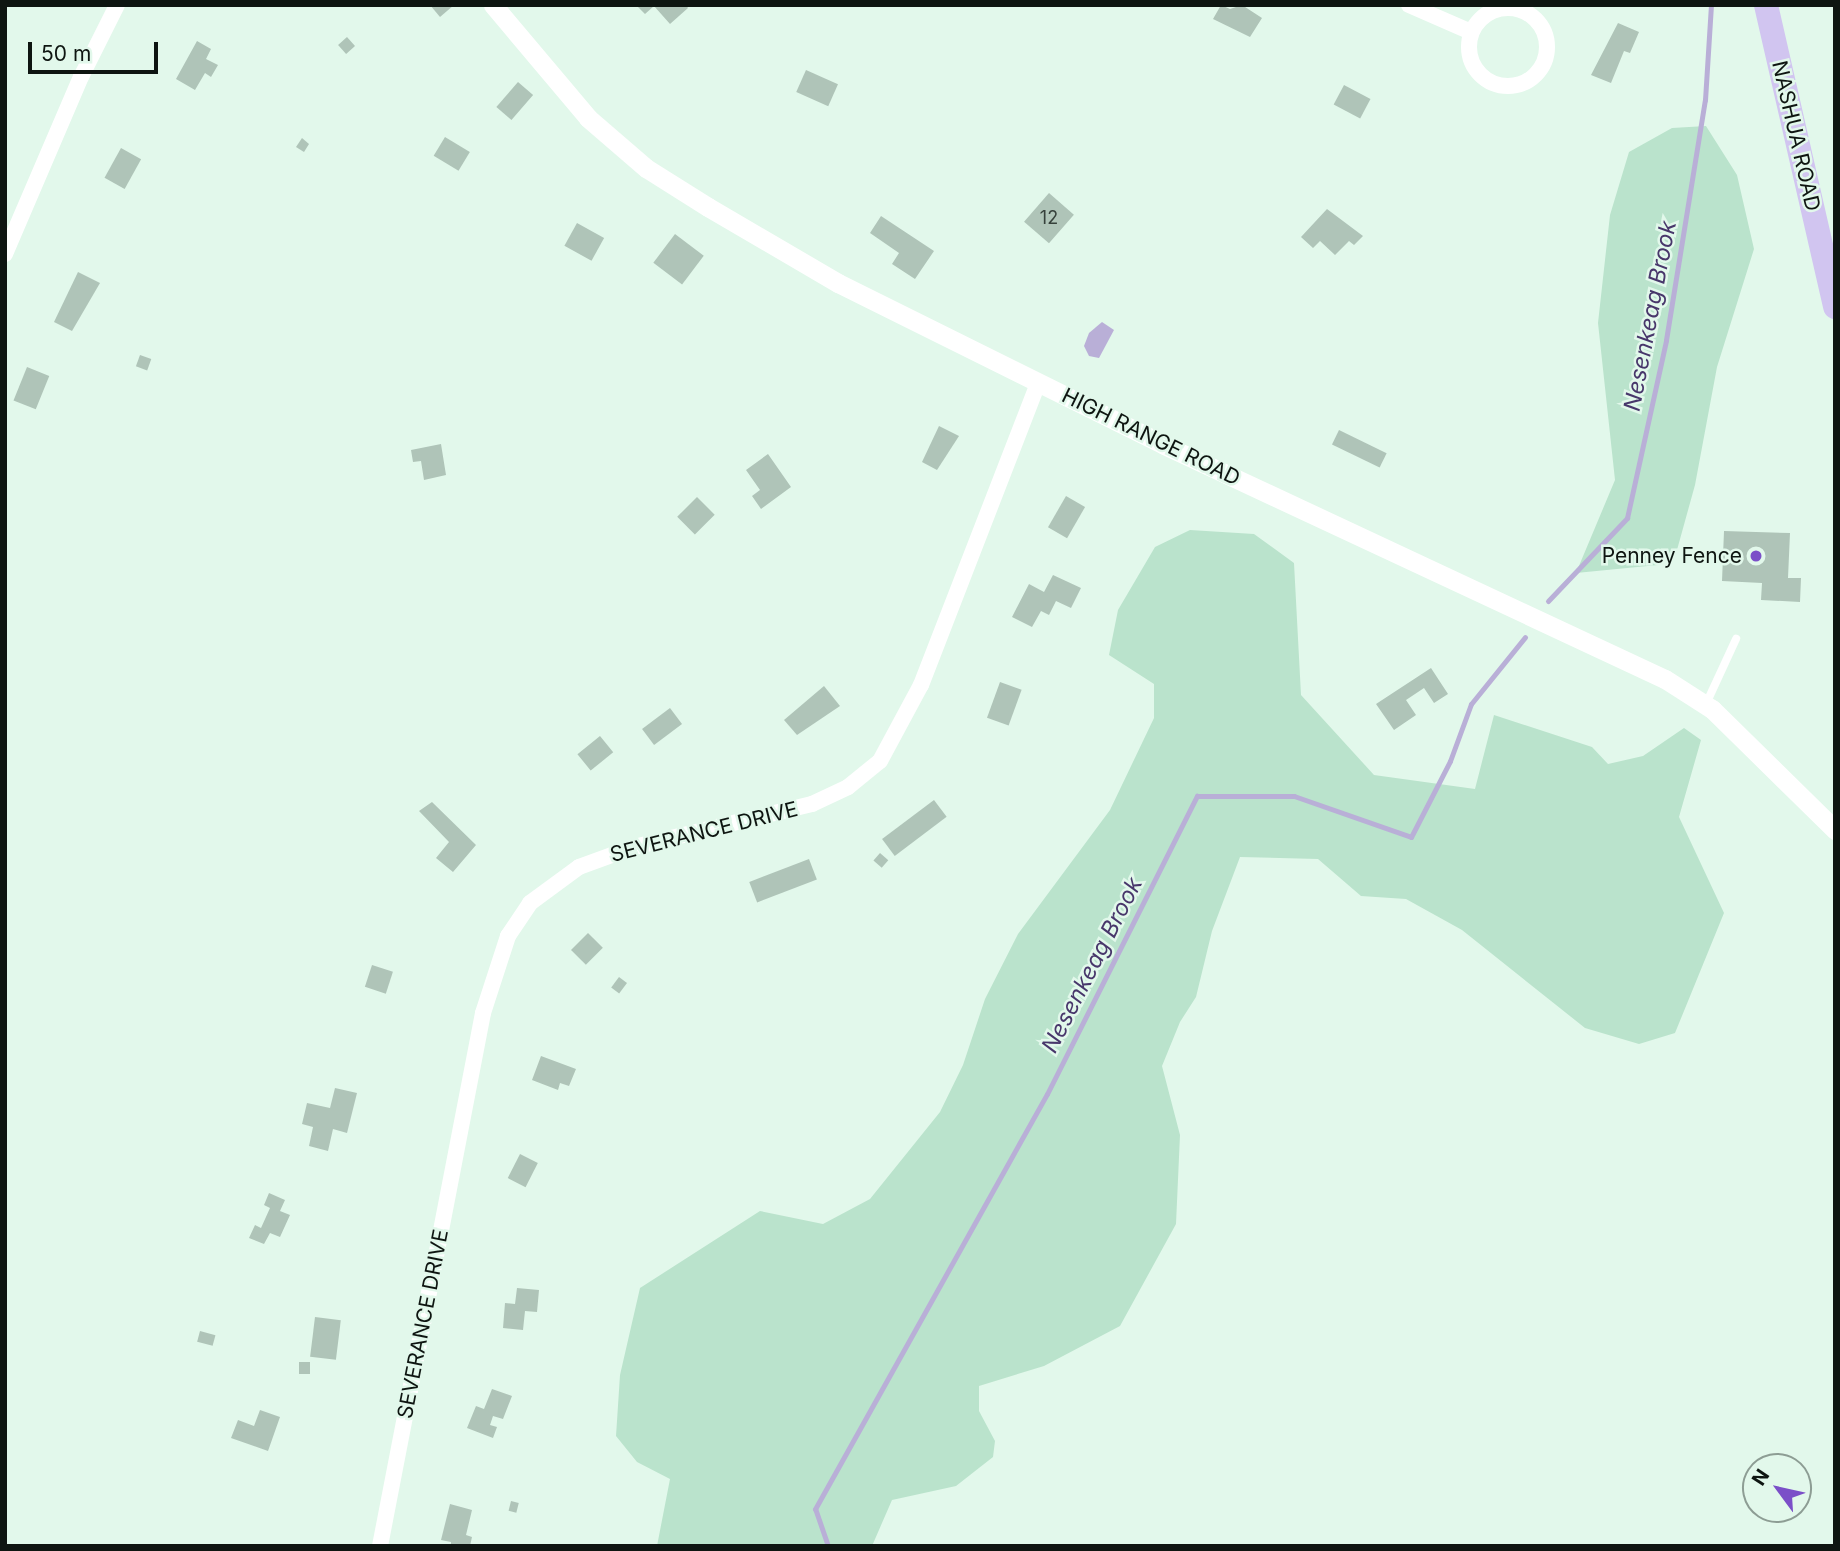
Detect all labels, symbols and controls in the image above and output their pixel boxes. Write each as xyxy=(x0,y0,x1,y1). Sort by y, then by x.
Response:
scale bar xyxy=(32,28,161,72)
text: 50 m xyxy=(41,41,91,66)
street label: NASHUA ROAD xyxy=(1766,58,1826,214)
house number: 12 xyxy=(1040,207,1058,229)
water label: Nesenkeag Brook xyxy=(1618,219,1682,413)
street label: HIGH RANGE ROAD xyxy=(1058,383,1244,491)
place label: Penney Fence xyxy=(1602,543,1742,569)
marker: Penney Fence xyxy=(1748,548,1764,564)
street label: SEVERANCE DRIVE xyxy=(608,797,800,867)
water label: Nesenkeag Brook xyxy=(1036,873,1148,1057)
street label: SEVERANCE DRIVE xyxy=(392,1227,454,1421)
north arrow xyxy=(1742,1453,1812,1523)
text: N xyxy=(1747,1465,1774,1490)

